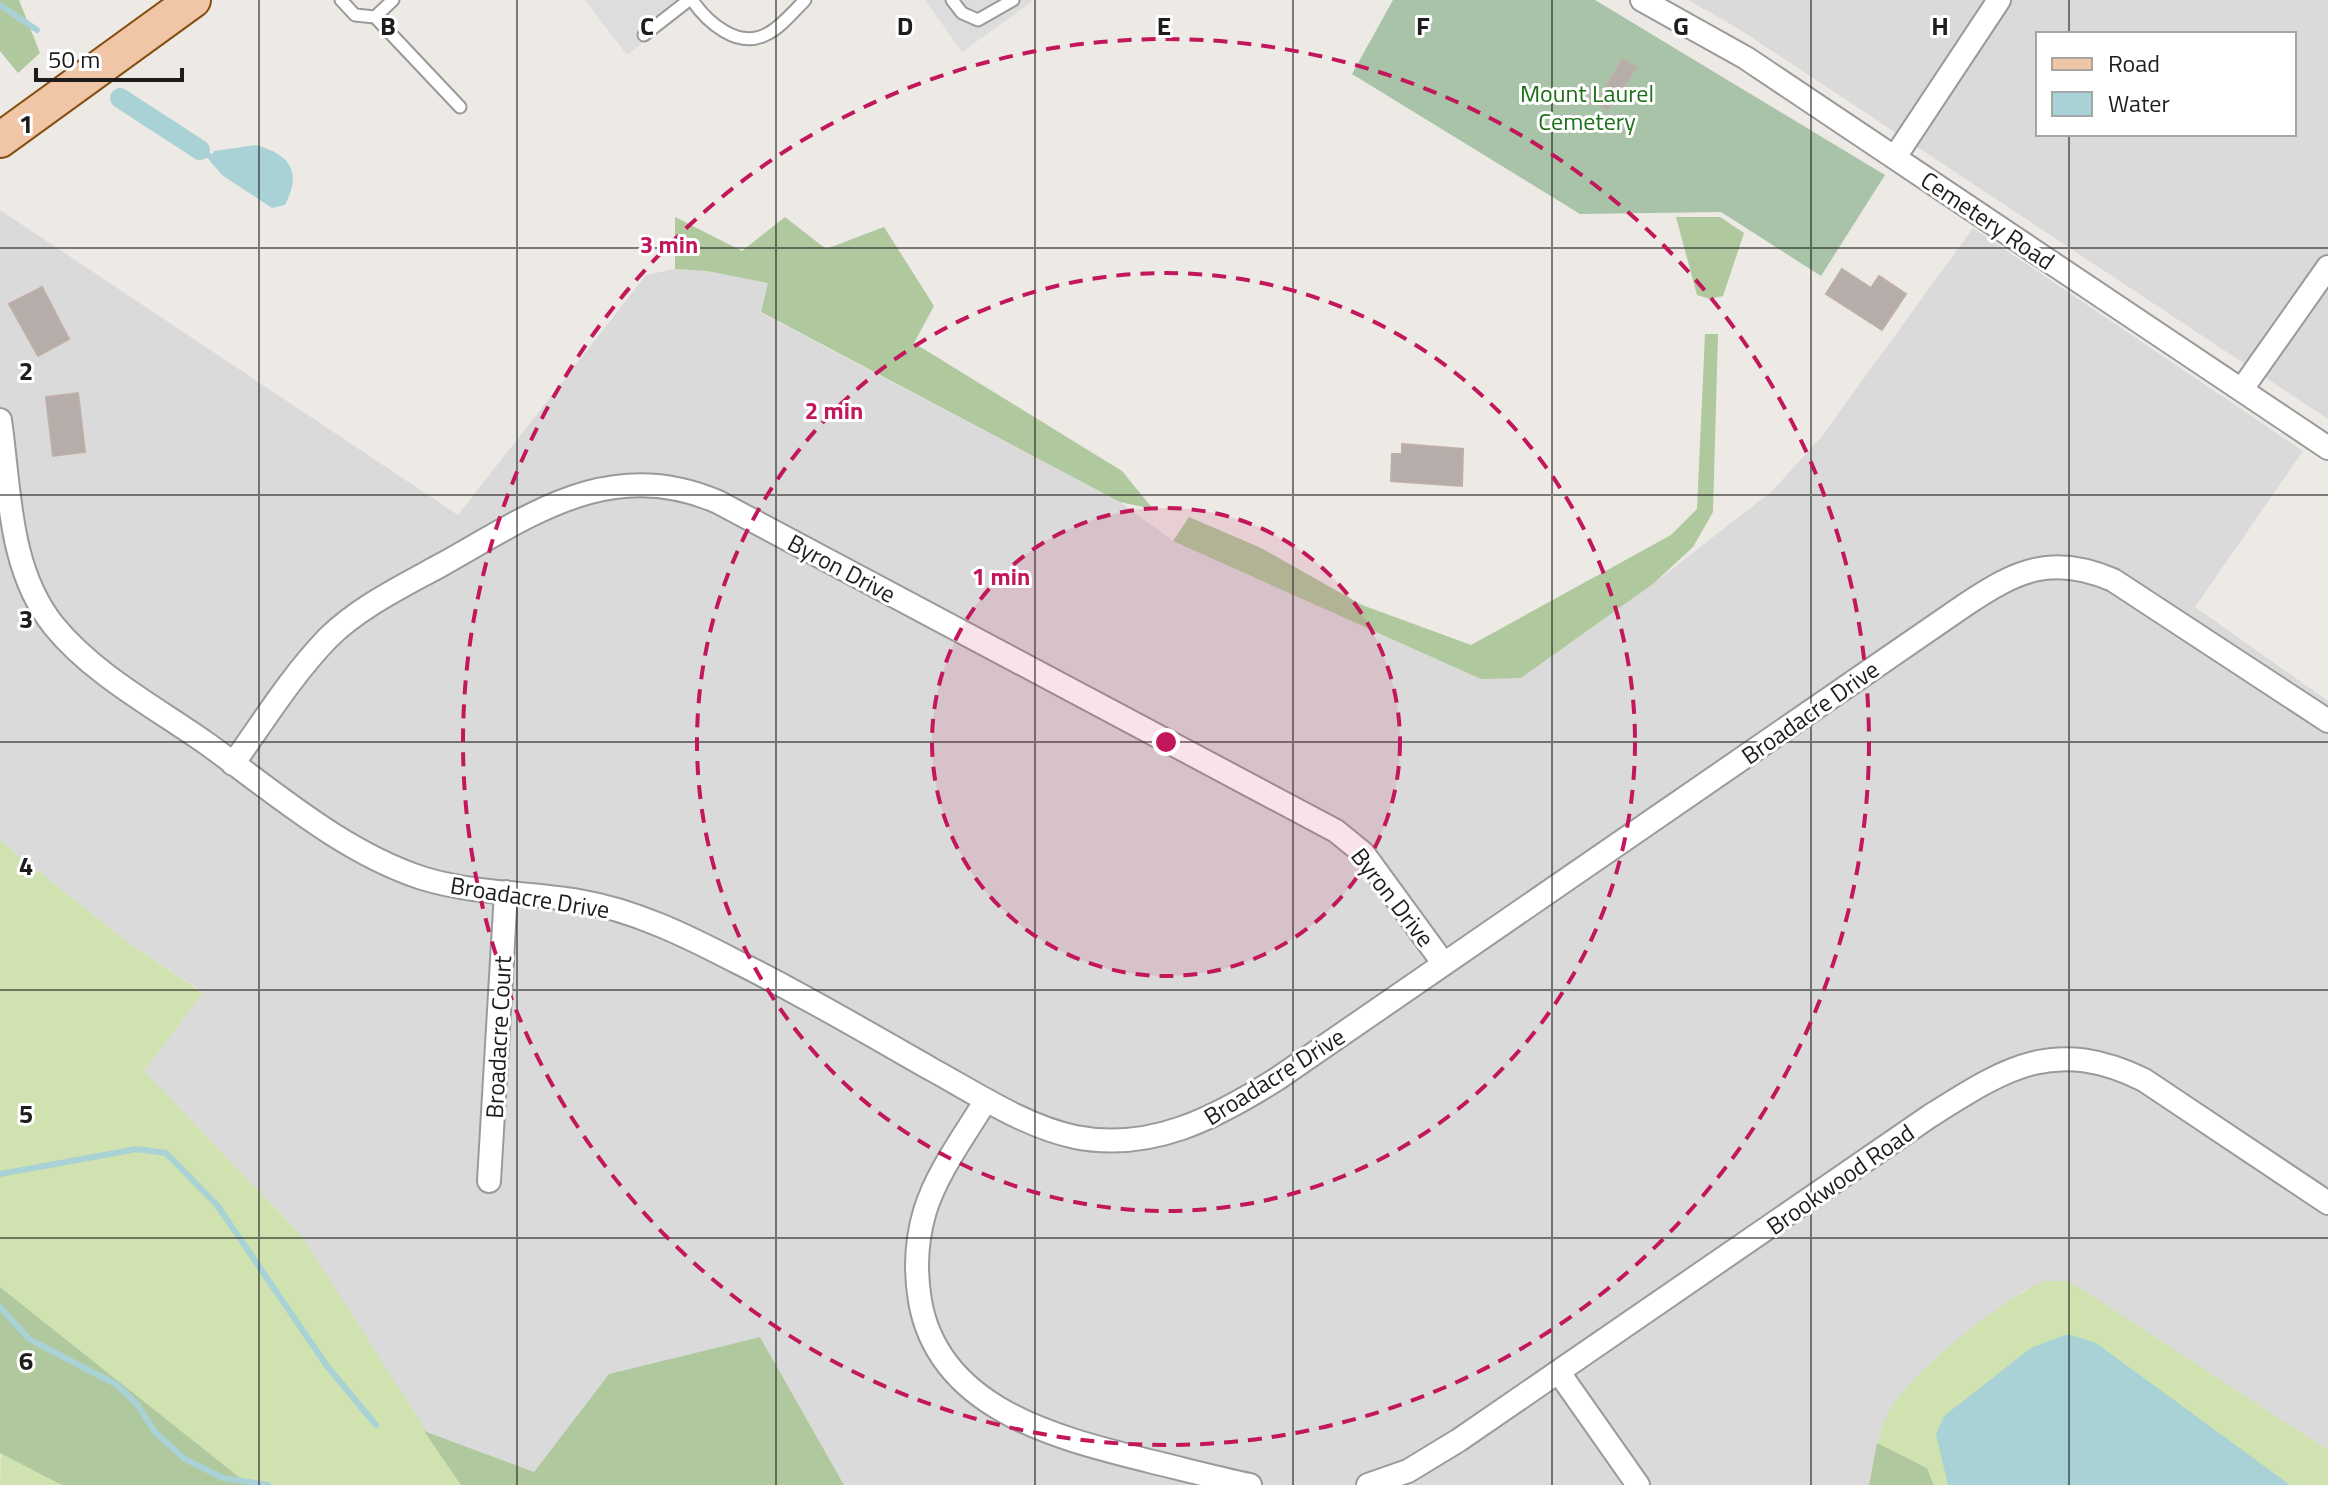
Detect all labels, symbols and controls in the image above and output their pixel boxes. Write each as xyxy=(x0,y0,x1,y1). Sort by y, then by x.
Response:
text: B xyxy=(380,6,396,45)
text: C xyxy=(640,6,654,45)
text: D xyxy=(897,6,913,45)
text: E xyxy=(1157,6,1171,45)
text: F xyxy=(1416,6,1430,45)
text: G xyxy=(1673,6,1689,45)
text: H xyxy=(1931,6,1949,45)
scale bar xyxy=(36,32,182,82)
legend xyxy=(2036,32,2296,136)
text: 50 m xyxy=(48,41,100,77)
text: Road xyxy=(2108,45,2160,81)
park label: Mount Laurel Cemetery xyxy=(1520,75,1654,139)
text: Water xyxy=(2108,85,2170,121)
text: 1 xyxy=(19,104,33,143)
street label: Cemetery Road xyxy=(1914,162,2062,278)
text: 3 min xyxy=(640,226,698,262)
text: 2 xyxy=(19,351,33,390)
text: 2 min xyxy=(805,392,863,428)
street label: Byron Drive xyxy=(782,524,902,612)
text: 1 min xyxy=(972,558,1030,594)
text: 3 xyxy=(19,599,33,638)
street label: Broadacre Drive xyxy=(1734,651,1886,773)
centre of rings xyxy=(1152,728,1180,756)
street label: Byron Drive xyxy=(1343,840,1443,954)
text: 4 xyxy=(19,846,33,885)
street label: Broadacre Drive xyxy=(448,867,612,927)
street label: Broadacre Court xyxy=(476,954,520,1119)
street label: Broadacre Drive xyxy=(1196,1018,1352,1134)
text: 5 xyxy=(19,1094,33,1133)
street label: Brookwood Road xyxy=(1759,1115,1921,1243)
text: 6 xyxy=(19,1341,33,1380)

